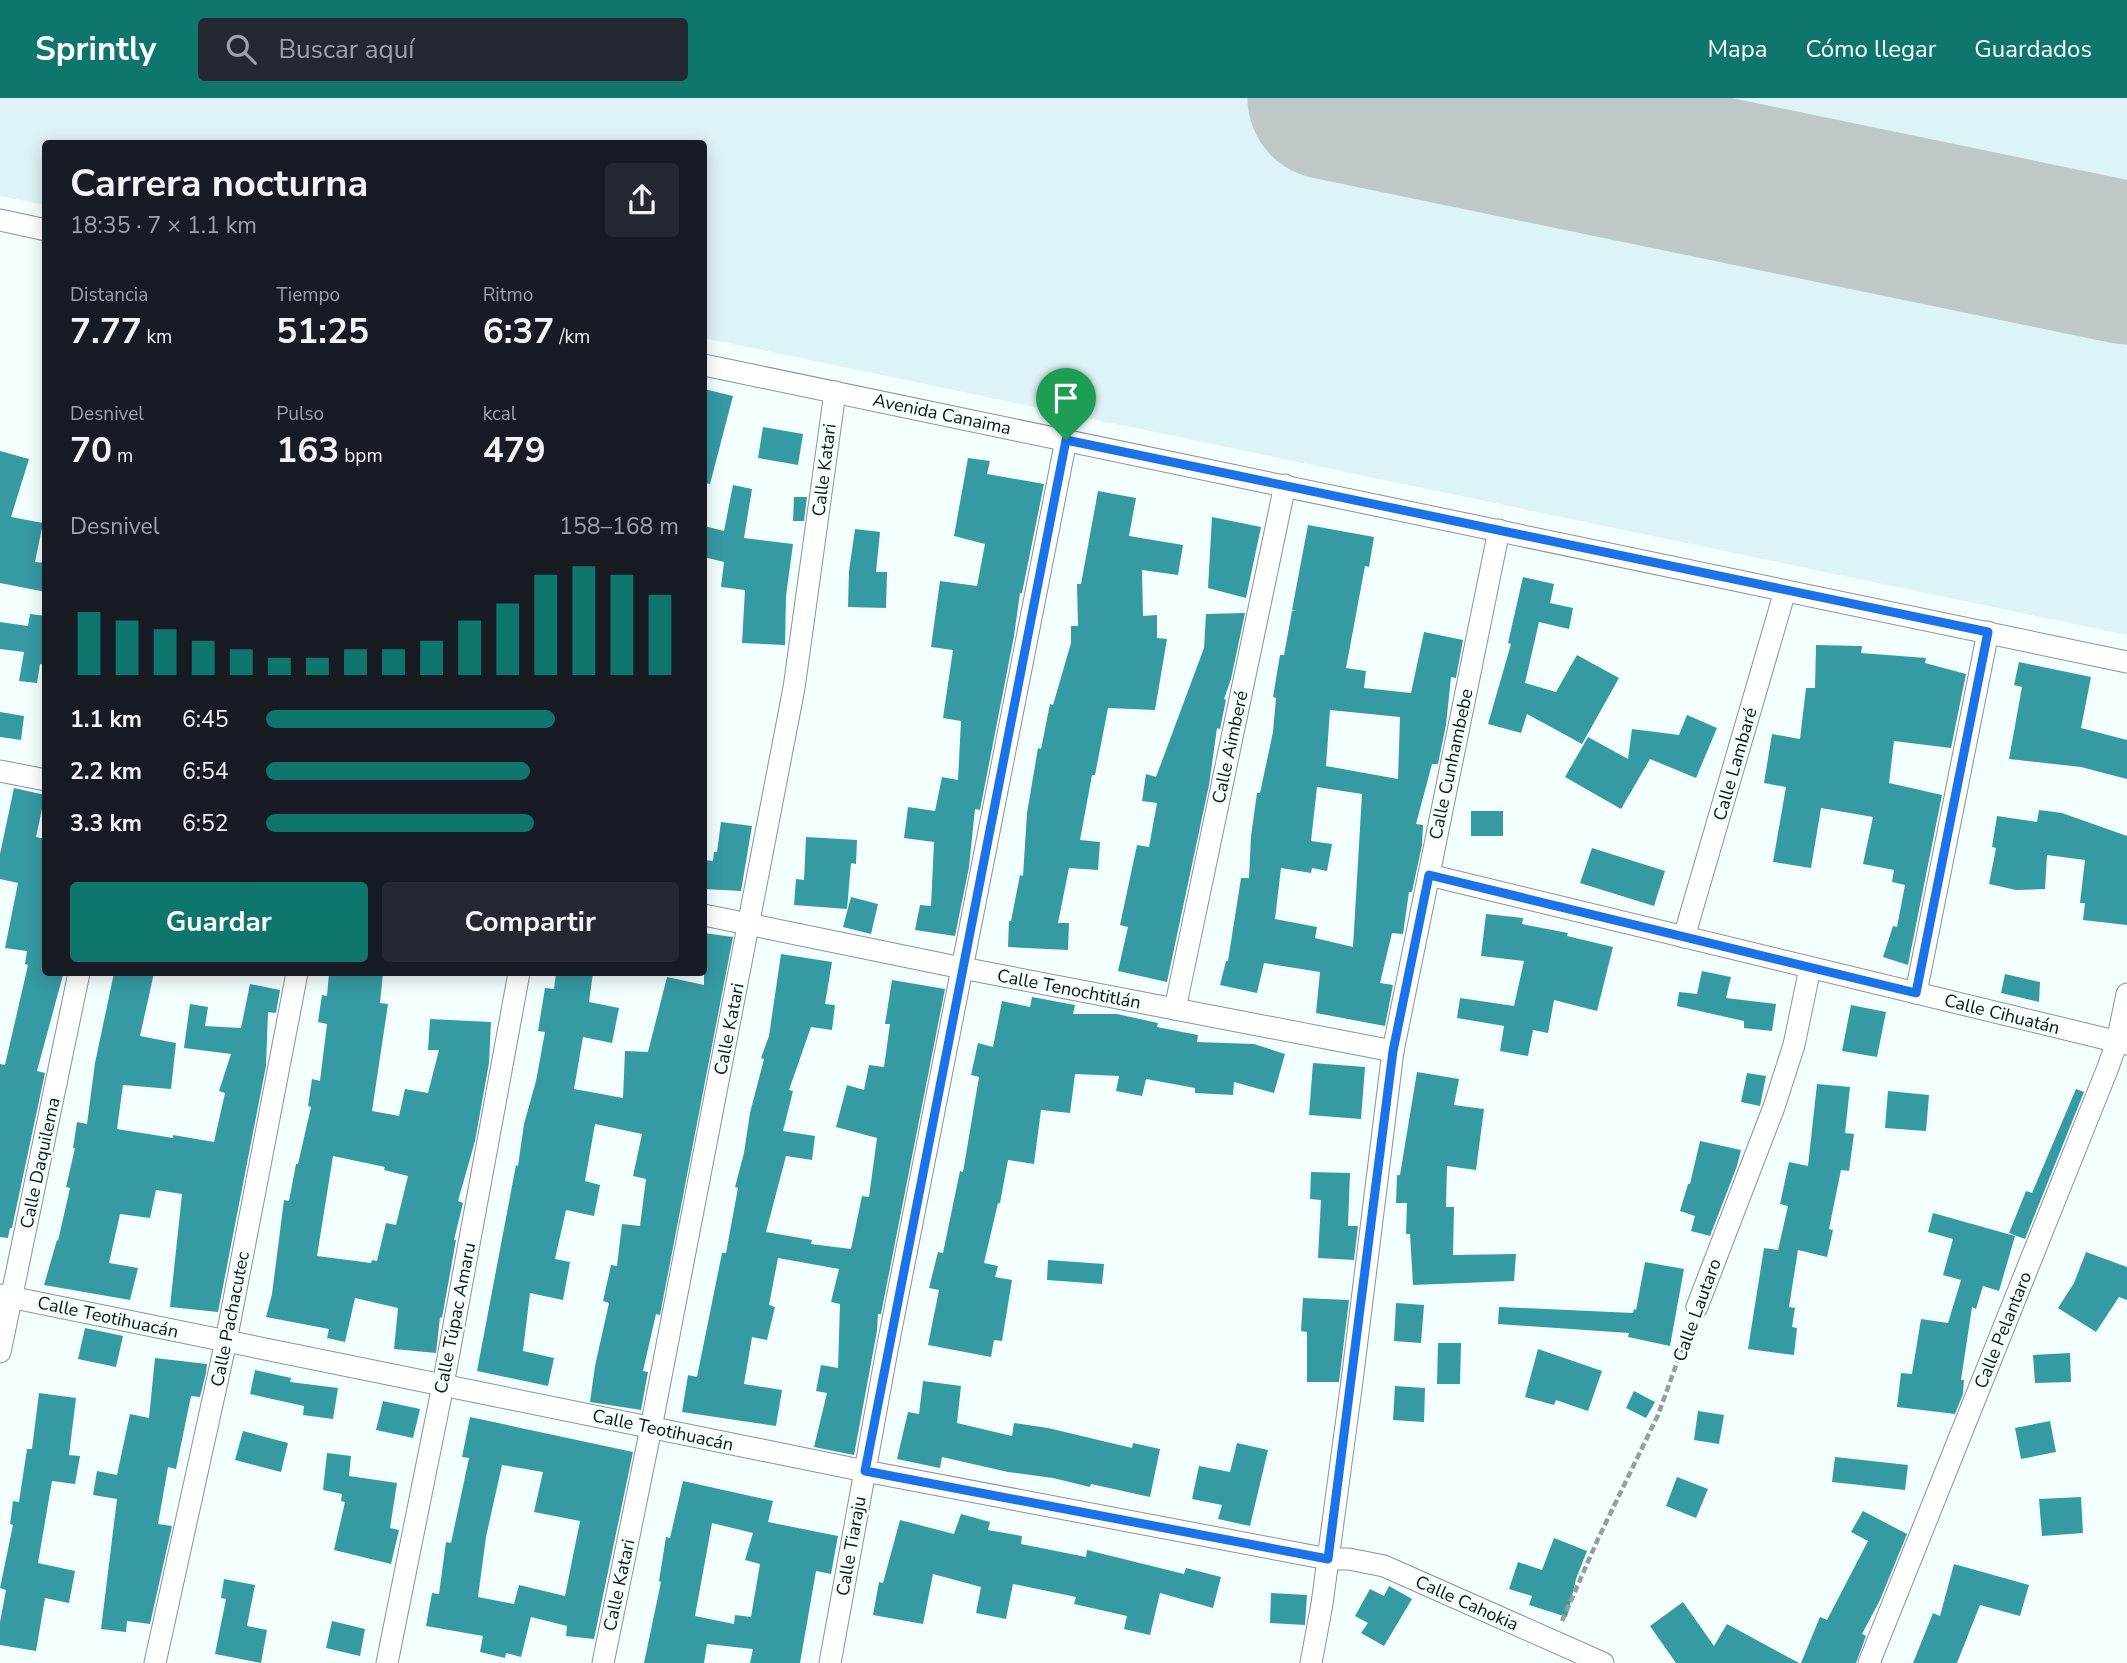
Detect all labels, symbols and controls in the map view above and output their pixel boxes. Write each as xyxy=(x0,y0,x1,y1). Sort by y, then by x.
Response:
search box xyxy=(198,18,688,81)
text: Sprintly xyxy=(35,27,156,72)
icon: search xyxy=(222,30,260,68)
text: Buscar aquí xyxy=(278,32,414,67)
text: Mapa xyxy=(1707,33,1767,65)
text: Cómo llegar xyxy=(1805,33,1936,65)
text: Guardados xyxy=(1974,33,2092,65)
text: Carrera nocturna xyxy=(70,158,368,209)
button: share xyxy=(605,163,679,237)
text: 18:35 · 7 × 1.1 km xyxy=(70,210,257,241)
text: Distancia xyxy=(70,282,148,308)
text: Tiempo xyxy=(276,282,340,308)
text: Ritmo xyxy=(483,282,533,308)
text: 7.77 xyxy=(70,308,142,355)
text: 51:25 xyxy=(276,308,369,355)
text: 6:37 xyxy=(483,308,554,355)
text: km xyxy=(142,324,172,350)
text: /km xyxy=(554,324,590,350)
pin xyxy=(1036,368,1096,440)
icon: arrive xyxy=(1047,379,1085,417)
street label: Avenida Canaima xyxy=(871,388,1013,440)
text: Desnivel xyxy=(70,401,144,427)
text: Pulso xyxy=(276,401,324,427)
text: kcal xyxy=(483,401,516,427)
street label: Calle Katari xyxy=(806,422,842,518)
text: 70 xyxy=(70,427,112,474)
text: 163 xyxy=(276,427,339,474)
text: 479 xyxy=(483,427,546,474)
text: m xyxy=(112,443,133,469)
text: bpm xyxy=(339,443,383,469)
text: Desnivel xyxy=(70,511,160,542)
text: 158–168 m xyxy=(559,511,679,542)
street label: Calle Cunhambebe xyxy=(1423,686,1479,842)
street label: Calle Aimberé xyxy=(1206,688,1254,806)
text: 1.1 km xyxy=(70,704,142,735)
text: 6:45 xyxy=(182,704,229,735)
street label: Calle Lambaré xyxy=(1707,705,1763,823)
text: 2.2 km xyxy=(70,756,142,787)
text: 6:54 xyxy=(182,756,229,787)
text: 3.3 km xyxy=(70,808,142,839)
text: 6:52 xyxy=(182,808,229,839)
button: Guardar xyxy=(70,882,368,962)
button: Compartir xyxy=(382,882,679,962)
street label: Calle Tenochtitlán xyxy=(995,963,1143,1015)
street label: Calle Katari xyxy=(708,981,750,1077)
street label: Calle Cihuatán xyxy=(1942,988,2062,1040)
street label: Calle Daquilema xyxy=(14,1095,66,1231)
street label: Calle Túpac Amaru xyxy=(429,1240,481,1396)
street label: Calle Pachacutec xyxy=(205,1249,255,1389)
street label: Calle Lautaro xyxy=(1667,1255,1727,1365)
street label: Calle Pelantaro xyxy=(1969,1268,2037,1392)
street label: Calle Teotihuacán xyxy=(35,1290,181,1344)
street label: Calle Teotihuacán xyxy=(590,1403,736,1457)
street label: Calle Tiaraju xyxy=(830,1494,872,1598)
street label: Calle Katari xyxy=(598,1537,640,1633)
street label: Calle Cahokia xyxy=(1412,1570,1522,1636)

